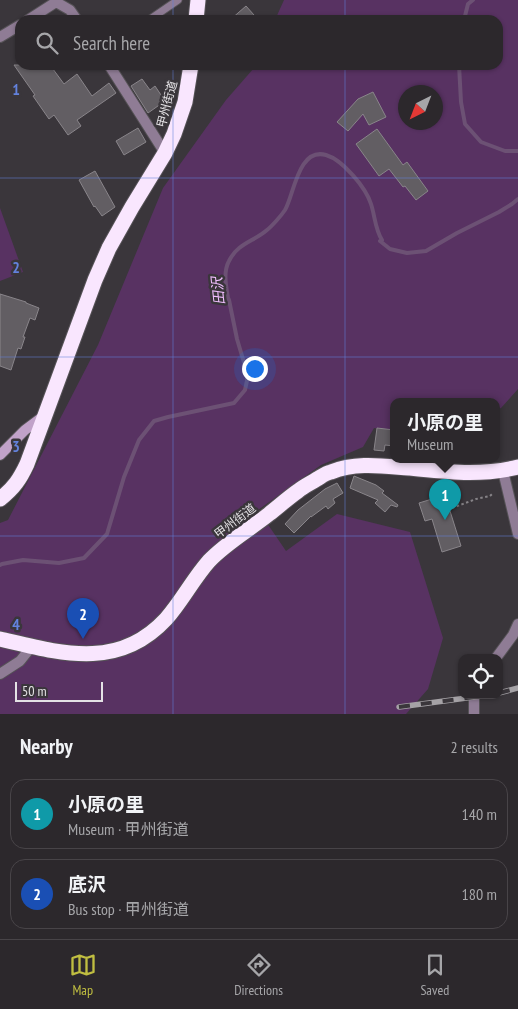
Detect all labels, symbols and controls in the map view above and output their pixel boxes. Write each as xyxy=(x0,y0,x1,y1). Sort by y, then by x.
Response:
search box xyxy=(15,15,503,70)
icon: search xyxy=(33,29,61,57)
text: Search here xyxy=(73,31,150,55)
text: 1 xyxy=(12,79,20,99)
street label: 甲州街道 xyxy=(153,79,180,129)
north arrow xyxy=(398,85,443,130)
text: 2 xyxy=(12,257,20,277)
water label: 田沢 xyxy=(207,274,228,306)
your location xyxy=(242,356,268,382)
popup xyxy=(390,398,500,463)
text: 小原の里 xyxy=(407,410,483,434)
text: Museum xyxy=(407,434,454,454)
text: 3 xyxy=(12,436,20,456)
pin: 1 xyxy=(429,479,461,520)
street label: 甲州街道 xyxy=(211,500,258,541)
pin: 2 xyxy=(67,598,99,639)
text: 4 xyxy=(12,614,20,634)
map controls xyxy=(458,654,503,699)
button: locate xyxy=(458,654,503,699)
scale bar xyxy=(15,679,102,702)
text: 50 m xyxy=(22,682,47,700)
text: Nearby xyxy=(20,733,73,760)
text: 2 results xyxy=(451,737,498,757)
text: 小原の里 xyxy=(68,792,144,816)
text: 1 xyxy=(33,804,41,824)
text: 140 m xyxy=(462,804,497,824)
text: Museum · 甲州街道 xyxy=(68,819,189,839)
text: 底沢 xyxy=(68,872,106,896)
text: 2 xyxy=(33,884,41,904)
text: 180 m xyxy=(462,884,497,904)
text: Bus stop · 甲州街道 xyxy=(68,899,189,919)
tab: Map xyxy=(69,951,97,999)
tab: Directions xyxy=(234,951,283,999)
tab: Saved xyxy=(420,951,449,999)

